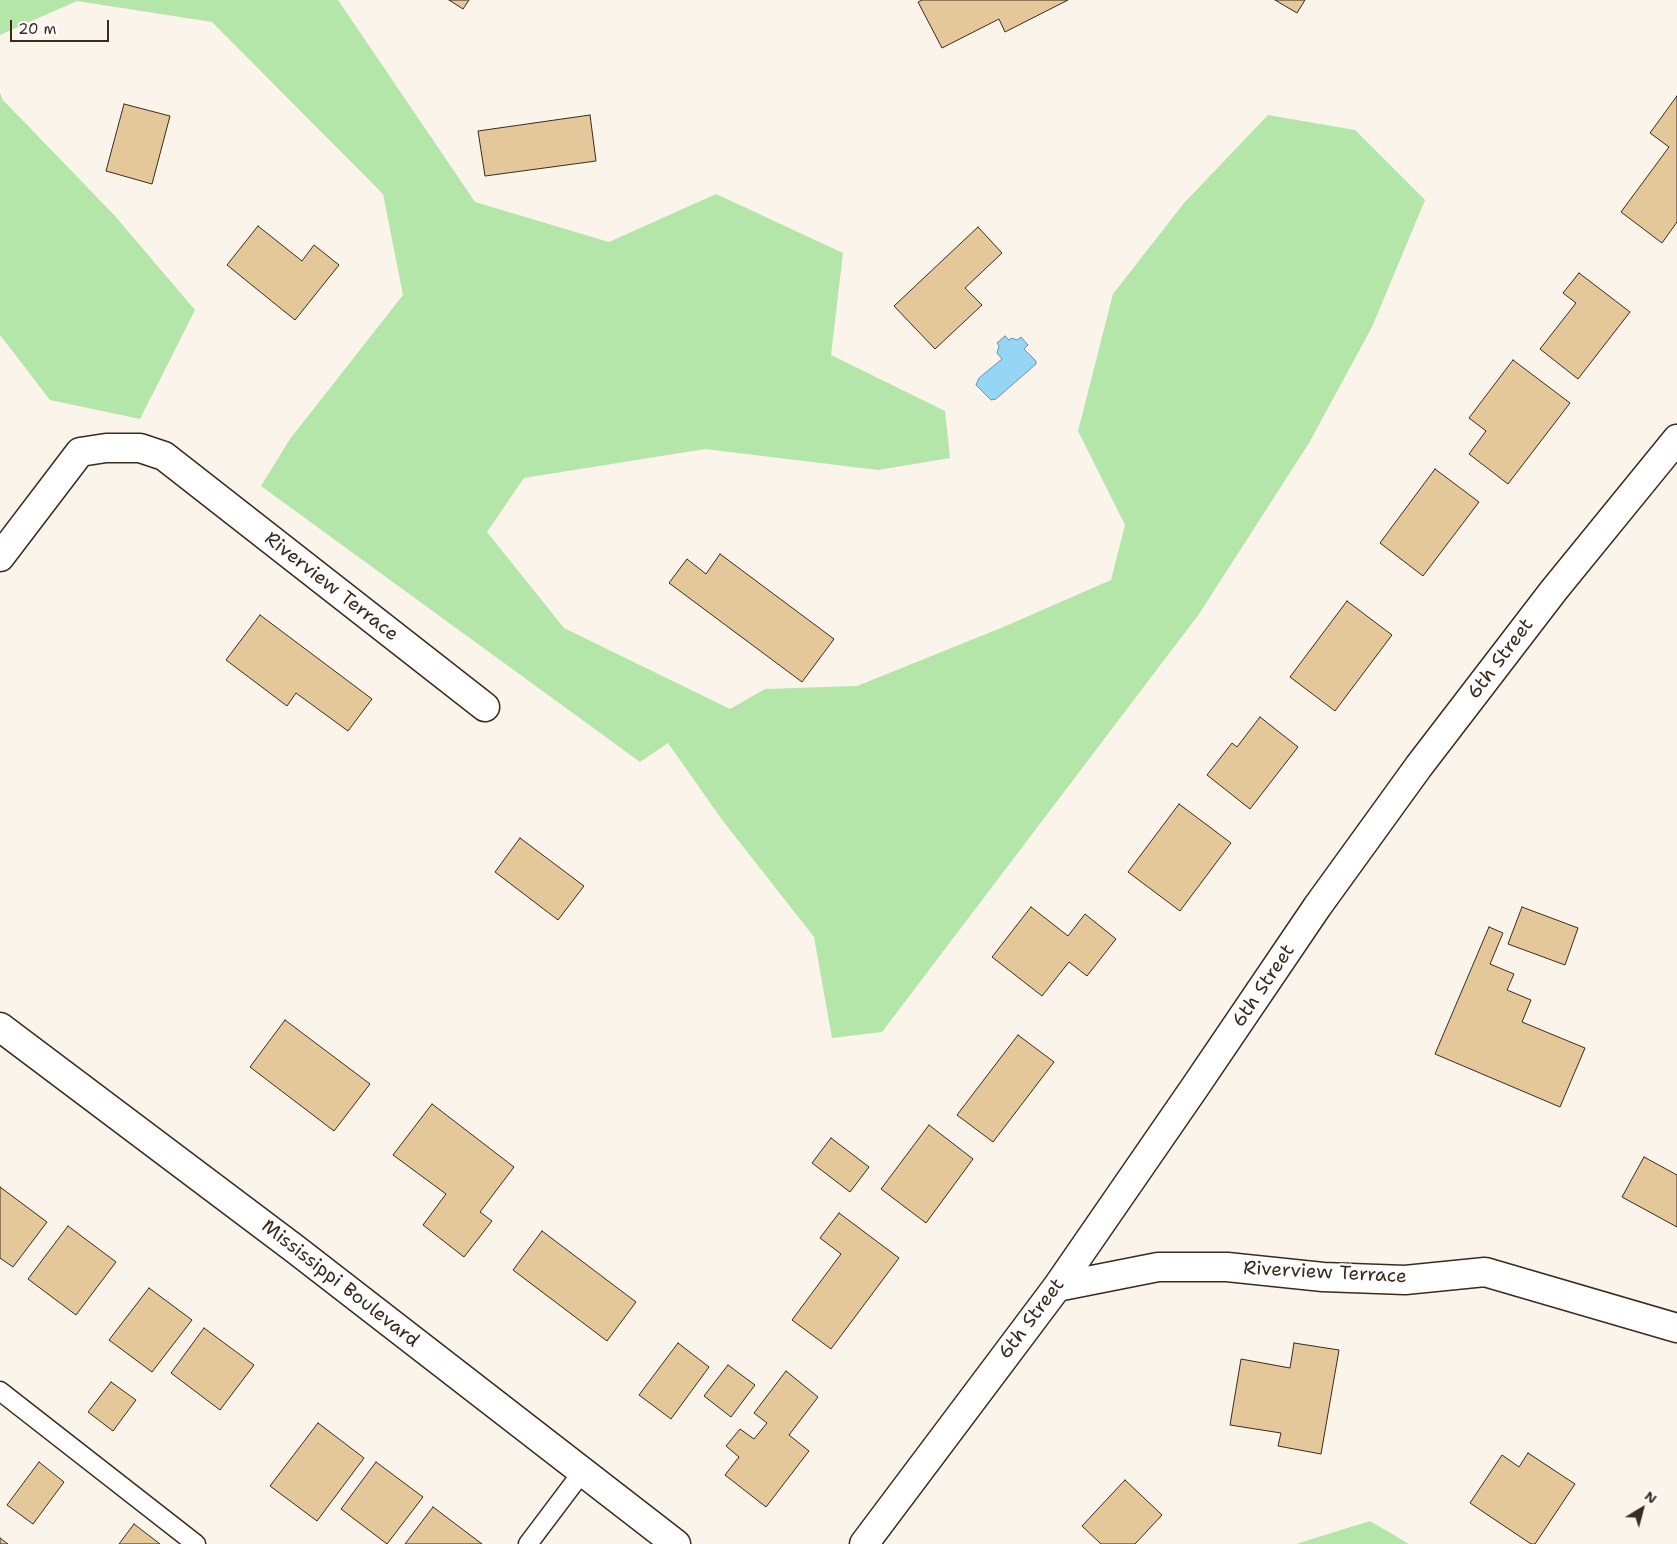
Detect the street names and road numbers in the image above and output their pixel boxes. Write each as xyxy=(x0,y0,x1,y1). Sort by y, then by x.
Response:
street label: Riverview Terrace xyxy=(259,528,403,646)
street label: 6th Street xyxy=(1463,614,1539,704)
street label: 6th Street xyxy=(1228,940,1300,1032)
street label: Mississippi Boulevard xyxy=(257,1215,423,1353)
street label: Riverview Terrace xyxy=(1243,1257,1407,1289)
street label: 6th Street xyxy=(994,1274,1070,1364)

